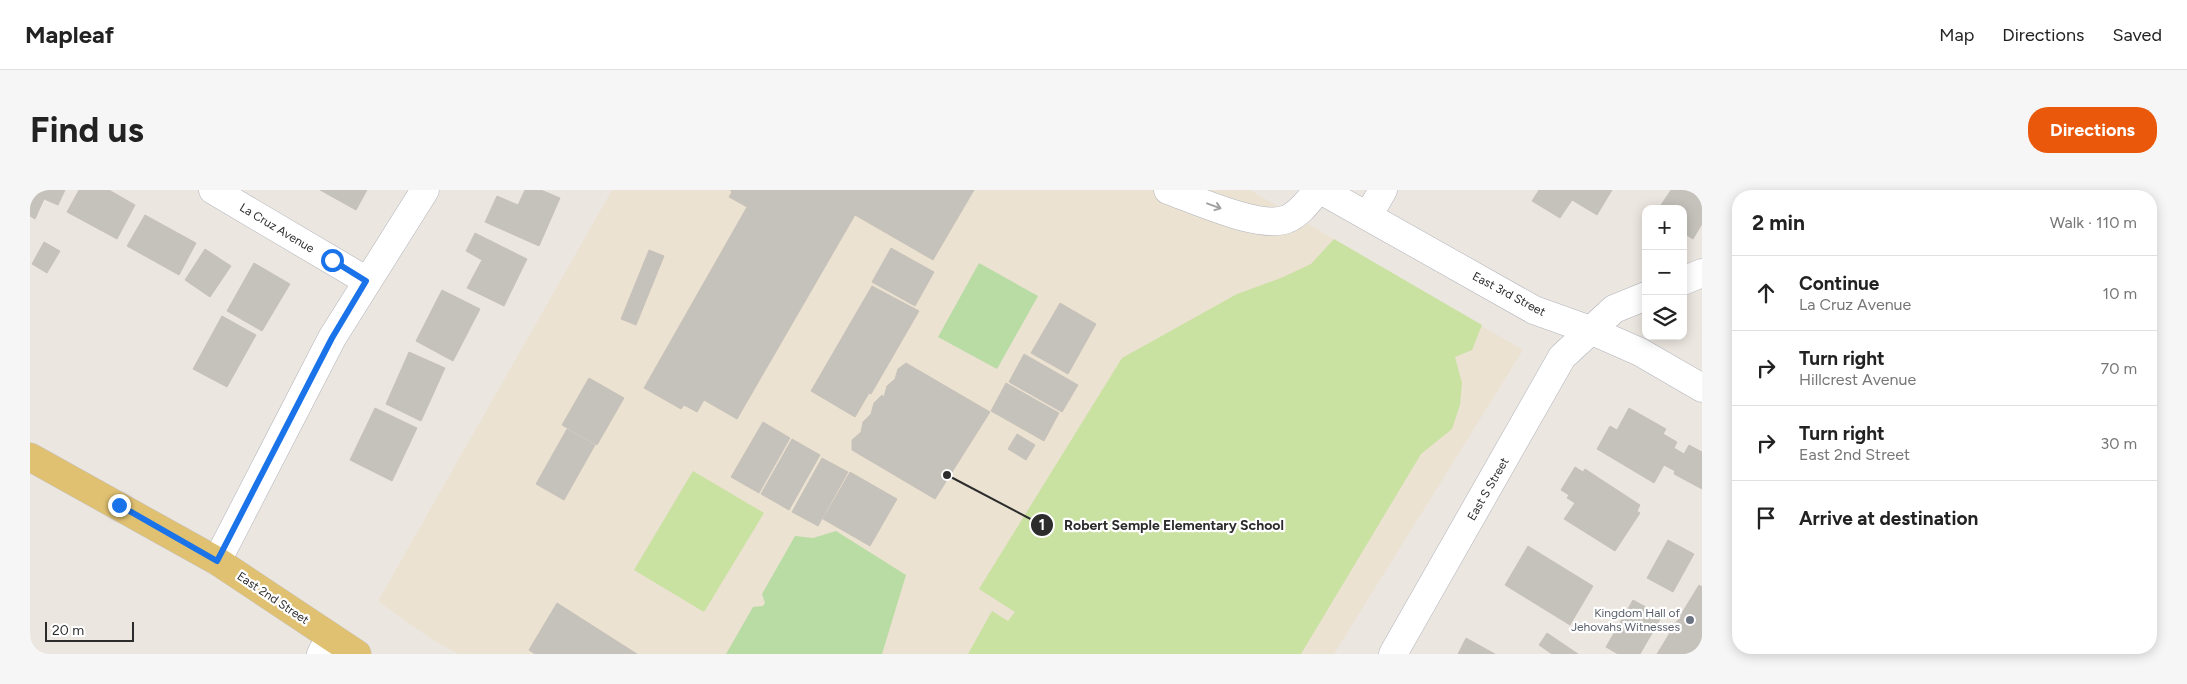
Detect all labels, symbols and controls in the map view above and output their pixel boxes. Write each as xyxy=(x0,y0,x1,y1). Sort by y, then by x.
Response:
text: Mapleaf xyxy=(25,20,114,49)
text: Map xyxy=(1939,24,1974,46)
text: Directions xyxy=(2002,24,2084,46)
text: Saved xyxy=(2112,24,2162,46)
button: Directions xyxy=(2028,107,2157,153)
text: Find us xyxy=(30,109,144,151)
street label: La Cruz Avenue xyxy=(237,200,317,256)
one-way arrow xyxy=(1206,202,1221,211)
map controls xyxy=(1642,205,1687,340)
button: + xyxy=(1642,205,1687,250)
text: 2 min xyxy=(1752,210,1805,235)
text: Walk · 110 m xyxy=(2050,213,2137,232)
route start xyxy=(321,249,344,272)
button: − xyxy=(1642,250,1687,295)
street label: East 3rd Street xyxy=(1470,269,1548,319)
text: Continue xyxy=(1799,272,1879,295)
icon: ahead xyxy=(1752,279,1780,307)
text: 10 m xyxy=(2103,284,2137,303)
button: layers xyxy=(1642,295,1687,340)
text: La Cruz Avenue xyxy=(1799,295,1911,314)
text: Turn right xyxy=(1799,347,1885,370)
icon: right xyxy=(1752,354,1780,382)
text: 70 m xyxy=(2101,359,2137,378)
text: Hillcrest Avenue xyxy=(1799,370,1916,389)
text: Turn right xyxy=(1799,422,1885,445)
icon: right xyxy=(1752,429,1780,457)
text: 30 m xyxy=(2100,434,2137,453)
text: East 2nd Street xyxy=(1799,445,1910,464)
street label: East S Street xyxy=(1464,455,1512,523)
route end xyxy=(108,494,131,517)
icon: arrive xyxy=(1752,504,1780,532)
text: Arrive at destination xyxy=(1799,507,1978,530)
callout: Robert Semple Elementary School xyxy=(1029,510,1294,539)
text: 1 xyxy=(1039,516,1045,534)
text: Robert Semple Elementary School xyxy=(1064,517,1284,534)
street label: East 2nd Street xyxy=(235,569,312,627)
place label: Kingdom Hall of Jehovahs Witnesses xyxy=(1571,606,1681,634)
marker: Kingdom Hall of Jehovahs Witnesses xyxy=(1684,614,1696,626)
scale bar xyxy=(45,619,134,642)
text: 20 m xyxy=(52,622,84,639)

